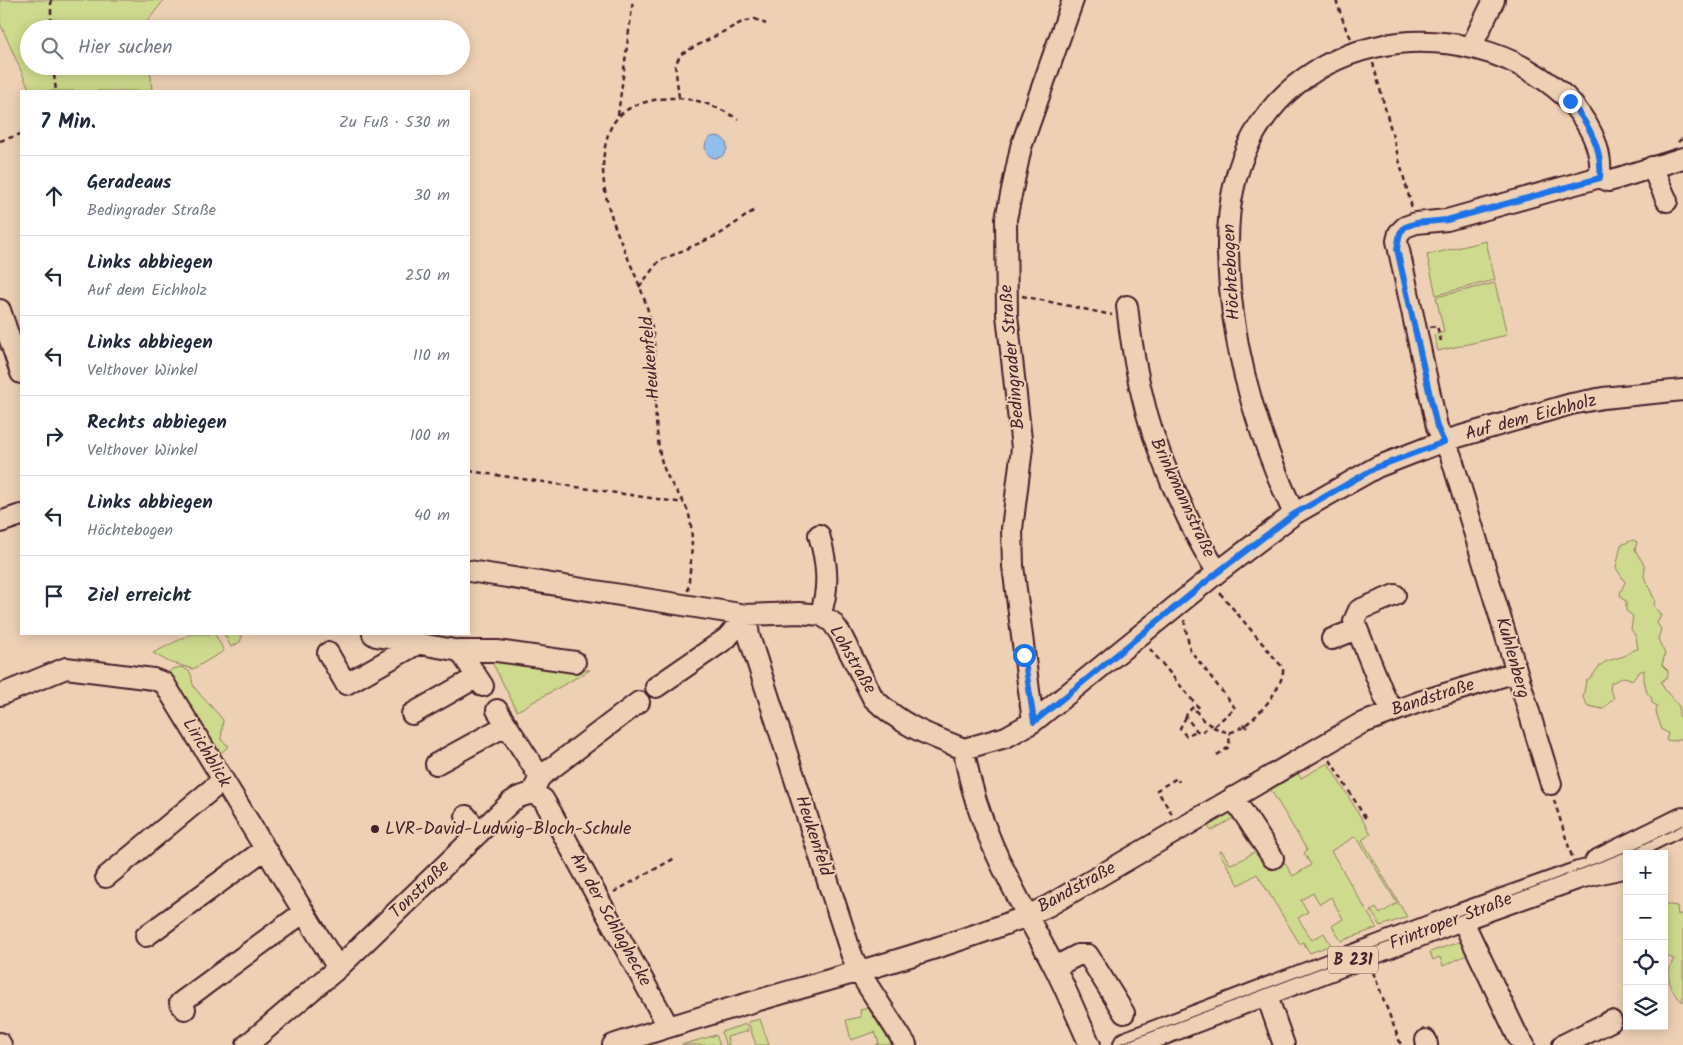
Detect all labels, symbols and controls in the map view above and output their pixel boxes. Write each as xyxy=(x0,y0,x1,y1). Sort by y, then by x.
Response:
search box xyxy=(20,20,470,75)
text: Hier suchen xyxy=(78,33,172,63)
icon: search xyxy=(38,34,66,62)
route end xyxy=(1559,90,1582,113)
text: 7 Min. xyxy=(40,106,96,139)
text: Zu Fuß · 530 m xyxy=(339,110,450,135)
text: Geradeaus xyxy=(87,168,172,198)
icon: ahead xyxy=(40,182,68,210)
text: 30 m xyxy=(414,183,450,208)
text: Bedingrader Straße xyxy=(87,198,216,223)
street label: Höchtebogen xyxy=(1215,223,1249,321)
text: Links abbiegen xyxy=(87,248,213,278)
icon: left xyxy=(40,262,68,290)
text: 250 m xyxy=(405,263,450,288)
text: Auf dem Eichholz xyxy=(87,278,207,303)
street label: Bedingrader Straße xyxy=(992,283,1034,431)
street label: Heukenfeld xyxy=(633,314,669,401)
text: Links abbiegen xyxy=(87,328,213,358)
icon: left xyxy=(40,342,68,370)
text: 110 m xyxy=(413,343,450,368)
text: Velthover Winkel xyxy=(87,358,198,383)
street label: Auf dem Eichholz xyxy=(1462,387,1600,449)
text: Rechts abbiegen xyxy=(87,408,227,438)
icon: right xyxy=(40,422,68,450)
text: 100 m xyxy=(410,423,450,448)
street label: Brinkmannstraße xyxy=(1142,433,1222,563)
text: Velthover Winkel xyxy=(87,438,198,463)
text: Links abbiegen xyxy=(87,488,213,518)
icon: left xyxy=(40,502,68,530)
text: 40 m xyxy=(414,503,450,528)
text: Höchtebogen xyxy=(87,518,173,543)
text: Ziel erreicht xyxy=(87,581,192,611)
icon: arrive xyxy=(40,582,68,610)
street label: Kuhlenberg xyxy=(1487,614,1537,702)
street label: Lohstraße xyxy=(821,620,883,700)
route start xyxy=(1013,644,1036,667)
street label: Bandstraße xyxy=(1388,671,1478,725)
street label: Lirichblick xyxy=(174,713,238,794)
street label: Heukenfeld xyxy=(786,792,840,881)
place label: LVR-David-Ludwig-Bloch-Schule xyxy=(385,815,631,844)
marker: LVR-David-Ludwig-Bloch-Schule xyxy=(369,823,381,835)
street label: An der Schlaghecke xyxy=(561,848,659,992)
map controls xyxy=(1623,850,1668,1030)
button: + xyxy=(1623,850,1668,895)
street label: Tonstraße xyxy=(383,854,457,926)
street label: Bandstraße xyxy=(1032,854,1122,922)
street label: Frintroper Straße xyxy=(1385,885,1517,959)
button: − xyxy=(1623,895,1668,940)
button: locate xyxy=(1623,940,1668,985)
road number: B 231 xyxy=(1328,946,1378,974)
button: layers xyxy=(1623,985,1668,1030)

